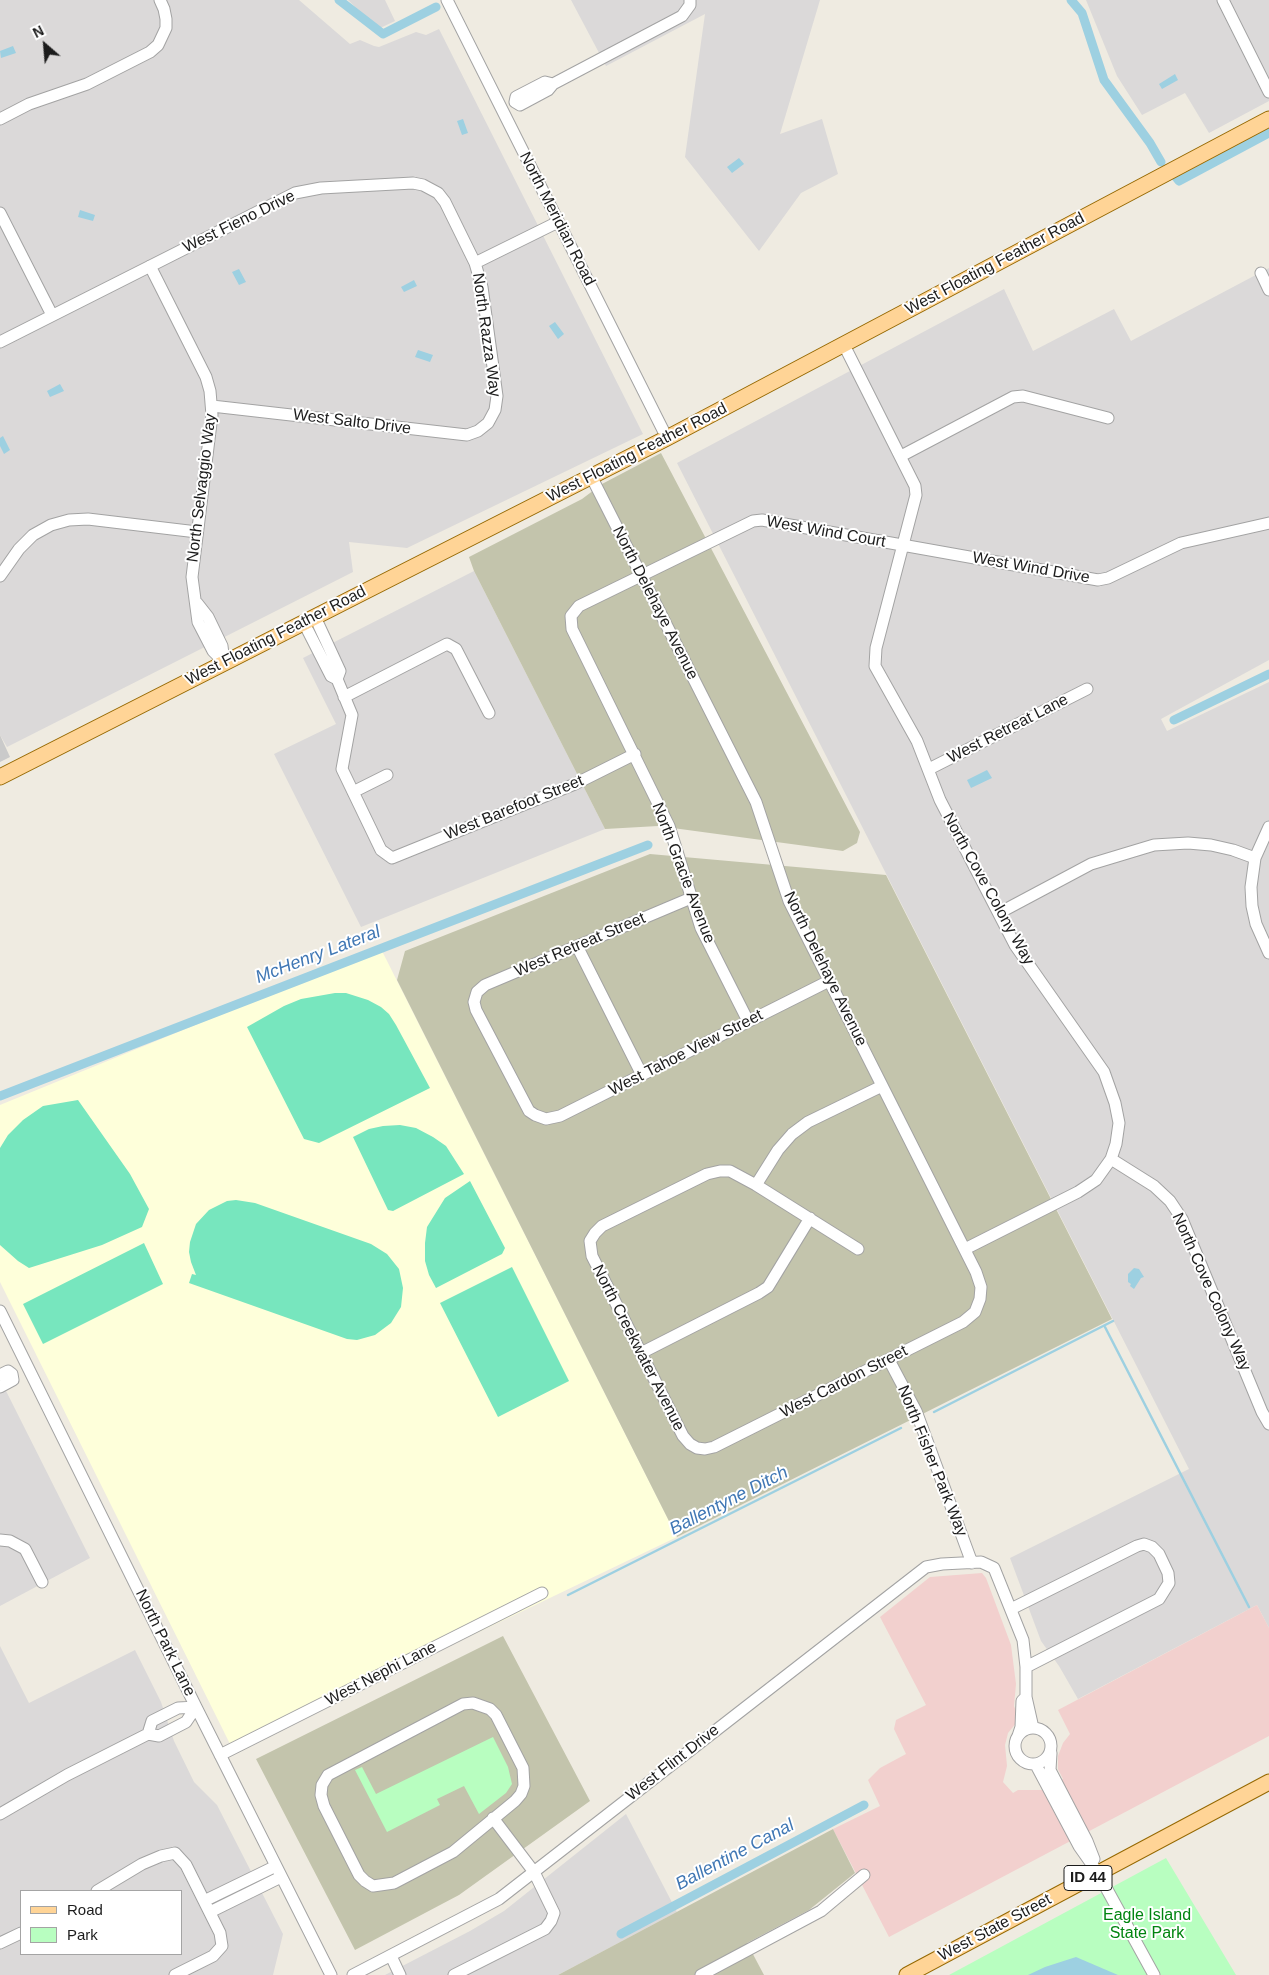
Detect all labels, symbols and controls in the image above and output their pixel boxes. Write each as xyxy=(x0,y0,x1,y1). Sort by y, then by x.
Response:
north arrow xyxy=(20,20,70,70)
text: N xyxy=(30,22,46,41)
street label: North Meridian Road xyxy=(515,149,599,289)
street label: West Fieno Drive xyxy=(180,187,298,257)
street label: West Floating Feather Road xyxy=(902,209,1088,319)
street label: North Razza Way xyxy=(468,272,504,398)
street label: West Floating Feather Road xyxy=(544,399,730,507)
street label: West Salto Drive xyxy=(292,405,412,439)
street label: North Selvaggio Way xyxy=(183,413,221,563)
street label: West Wind Court xyxy=(765,512,887,552)
street label: North Delehaye Avenue xyxy=(608,523,702,683)
street label: West Wind Drive xyxy=(971,548,1091,588)
street label: West Floating Feather Road xyxy=(183,582,369,690)
street label: West Retreat Lane xyxy=(944,690,1072,768)
street label: West Barefoot Street xyxy=(442,771,586,845)
street label: North Gracie Avenue xyxy=(647,800,719,946)
street label: North Cove Colony Way xyxy=(938,810,1038,968)
street label: North Delehaye Avenue xyxy=(779,889,871,1049)
street label: West Retreat Street xyxy=(512,909,648,981)
water label: McHenry Lateral xyxy=(252,921,384,989)
street label: West Tahoe View Street xyxy=(606,1006,766,1100)
street label: North Cove Colony Way xyxy=(1167,1210,1255,1374)
street label: North Creekwater Avenue xyxy=(588,1262,688,1434)
street label: West Cardon Street xyxy=(777,1342,911,1422)
street label: North Fisher Park Way xyxy=(893,1383,971,1539)
water label: Ballentyne Ditch xyxy=(666,1462,792,1540)
street label: North Park Lane xyxy=(131,1586,199,1700)
street label: West Nephi Lane xyxy=(322,1638,440,1710)
street label: West Flint Drive xyxy=(623,1721,723,1805)
water label: Ballentine Canal xyxy=(672,1815,798,1895)
road number: ID 44 xyxy=(1064,1866,1112,1890)
legend xyxy=(20,1890,182,1955)
street label: West State Street xyxy=(935,1890,1055,1966)
text: Road xyxy=(67,1901,103,1918)
park label: Eagle Island State Park xyxy=(1103,1906,1191,1944)
text: Park xyxy=(67,1926,98,1943)

